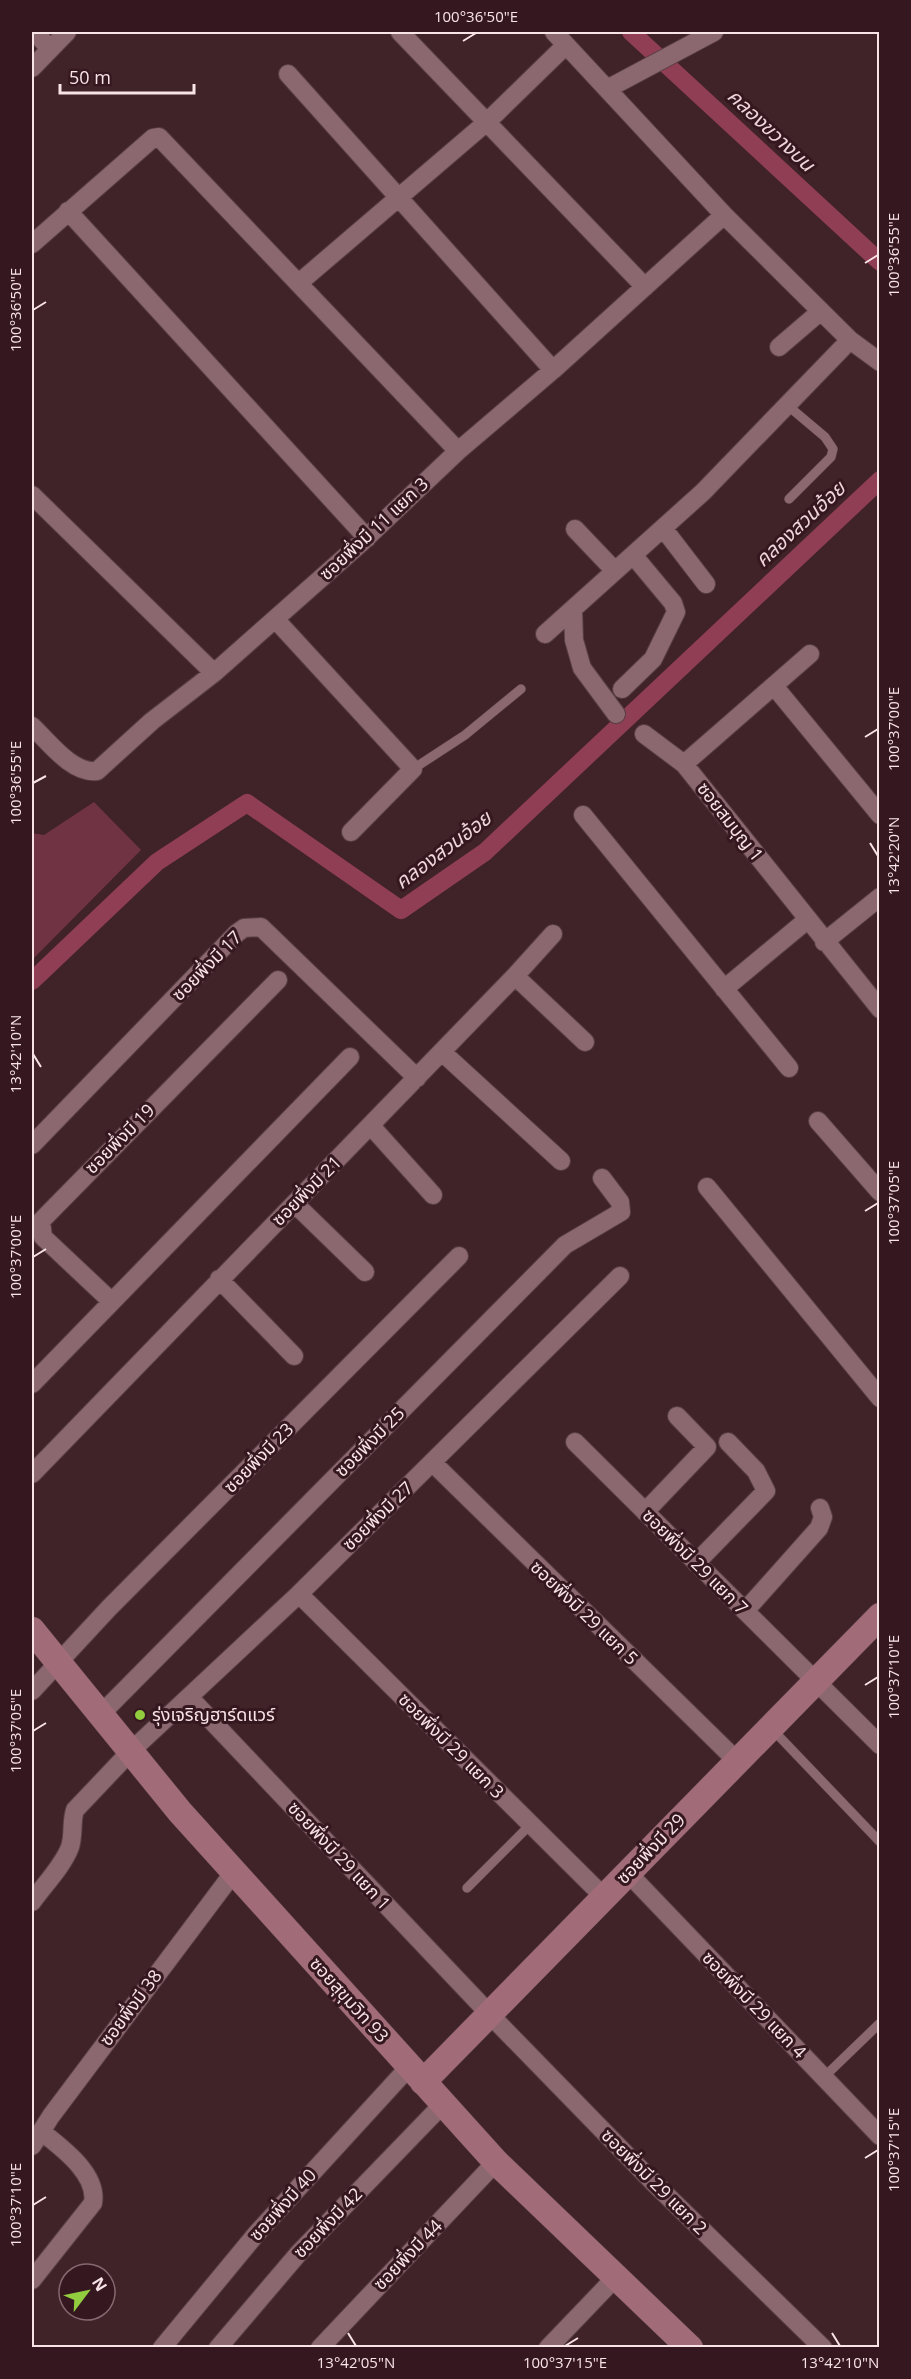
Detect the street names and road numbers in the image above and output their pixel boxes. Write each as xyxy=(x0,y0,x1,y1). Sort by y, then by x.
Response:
street label: ซอยพึ่งมี 11 แยก 3 xyxy=(314,472,433,585)
street label: ซอยสมบุญ 1 xyxy=(692,777,769,866)
street label: ซอยพึ่งมี 17 xyxy=(166,925,246,1005)
street label: ซอยพึ่งมี 19 xyxy=(79,1098,159,1178)
street label: ซอยพึ่งมี 21 xyxy=(266,1150,346,1230)
street label: ซอยพึ่งมี 25 xyxy=(329,1401,409,1481)
street label: ซอยพึ่งมี 23 xyxy=(218,1417,298,1497)
street label: ซอยพึ่งมี 27 xyxy=(337,1476,418,1555)
street label: ซอยพึ่งมี 29 แยก 7 xyxy=(638,1503,754,1619)
street label: ซอยพึ่งมี 29 แยก 5 xyxy=(526,1555,644,1670)
street label: ซอยพึ่งมี 29 แยก 3 xyxy=(394,1687,510,1803)
street label: ซอยพึ่งมี 29 แยก 1 xyxy=(283,1796,396,1915)
street label: ซอยพึ่งมี 29 xyxy=(611,1808,690,1889)
street label: ซอยพึ่งมี 29 แยก 4 xyxy=(697,1945,812,2063)
street label: ซอยสุขุมวิท 93 xyxy=(305,1951,395,2047)
street label: ซอยพึ่งมี 38 xyxy=(94,1964,167,2050)
street label: ซอยพึ่งมี 29 แยก 2 xyxy=(597,2123,713,2239)
street label: ซอยพึ่งมี 40 xyxy=(243,2163,321,2246)
street label: ซอยพึ่งมี 42 xyxy=(288,2182,367,2263)
street label: ซอยพึ่งมี 44 xyxy=(368,2214,447,2295)

